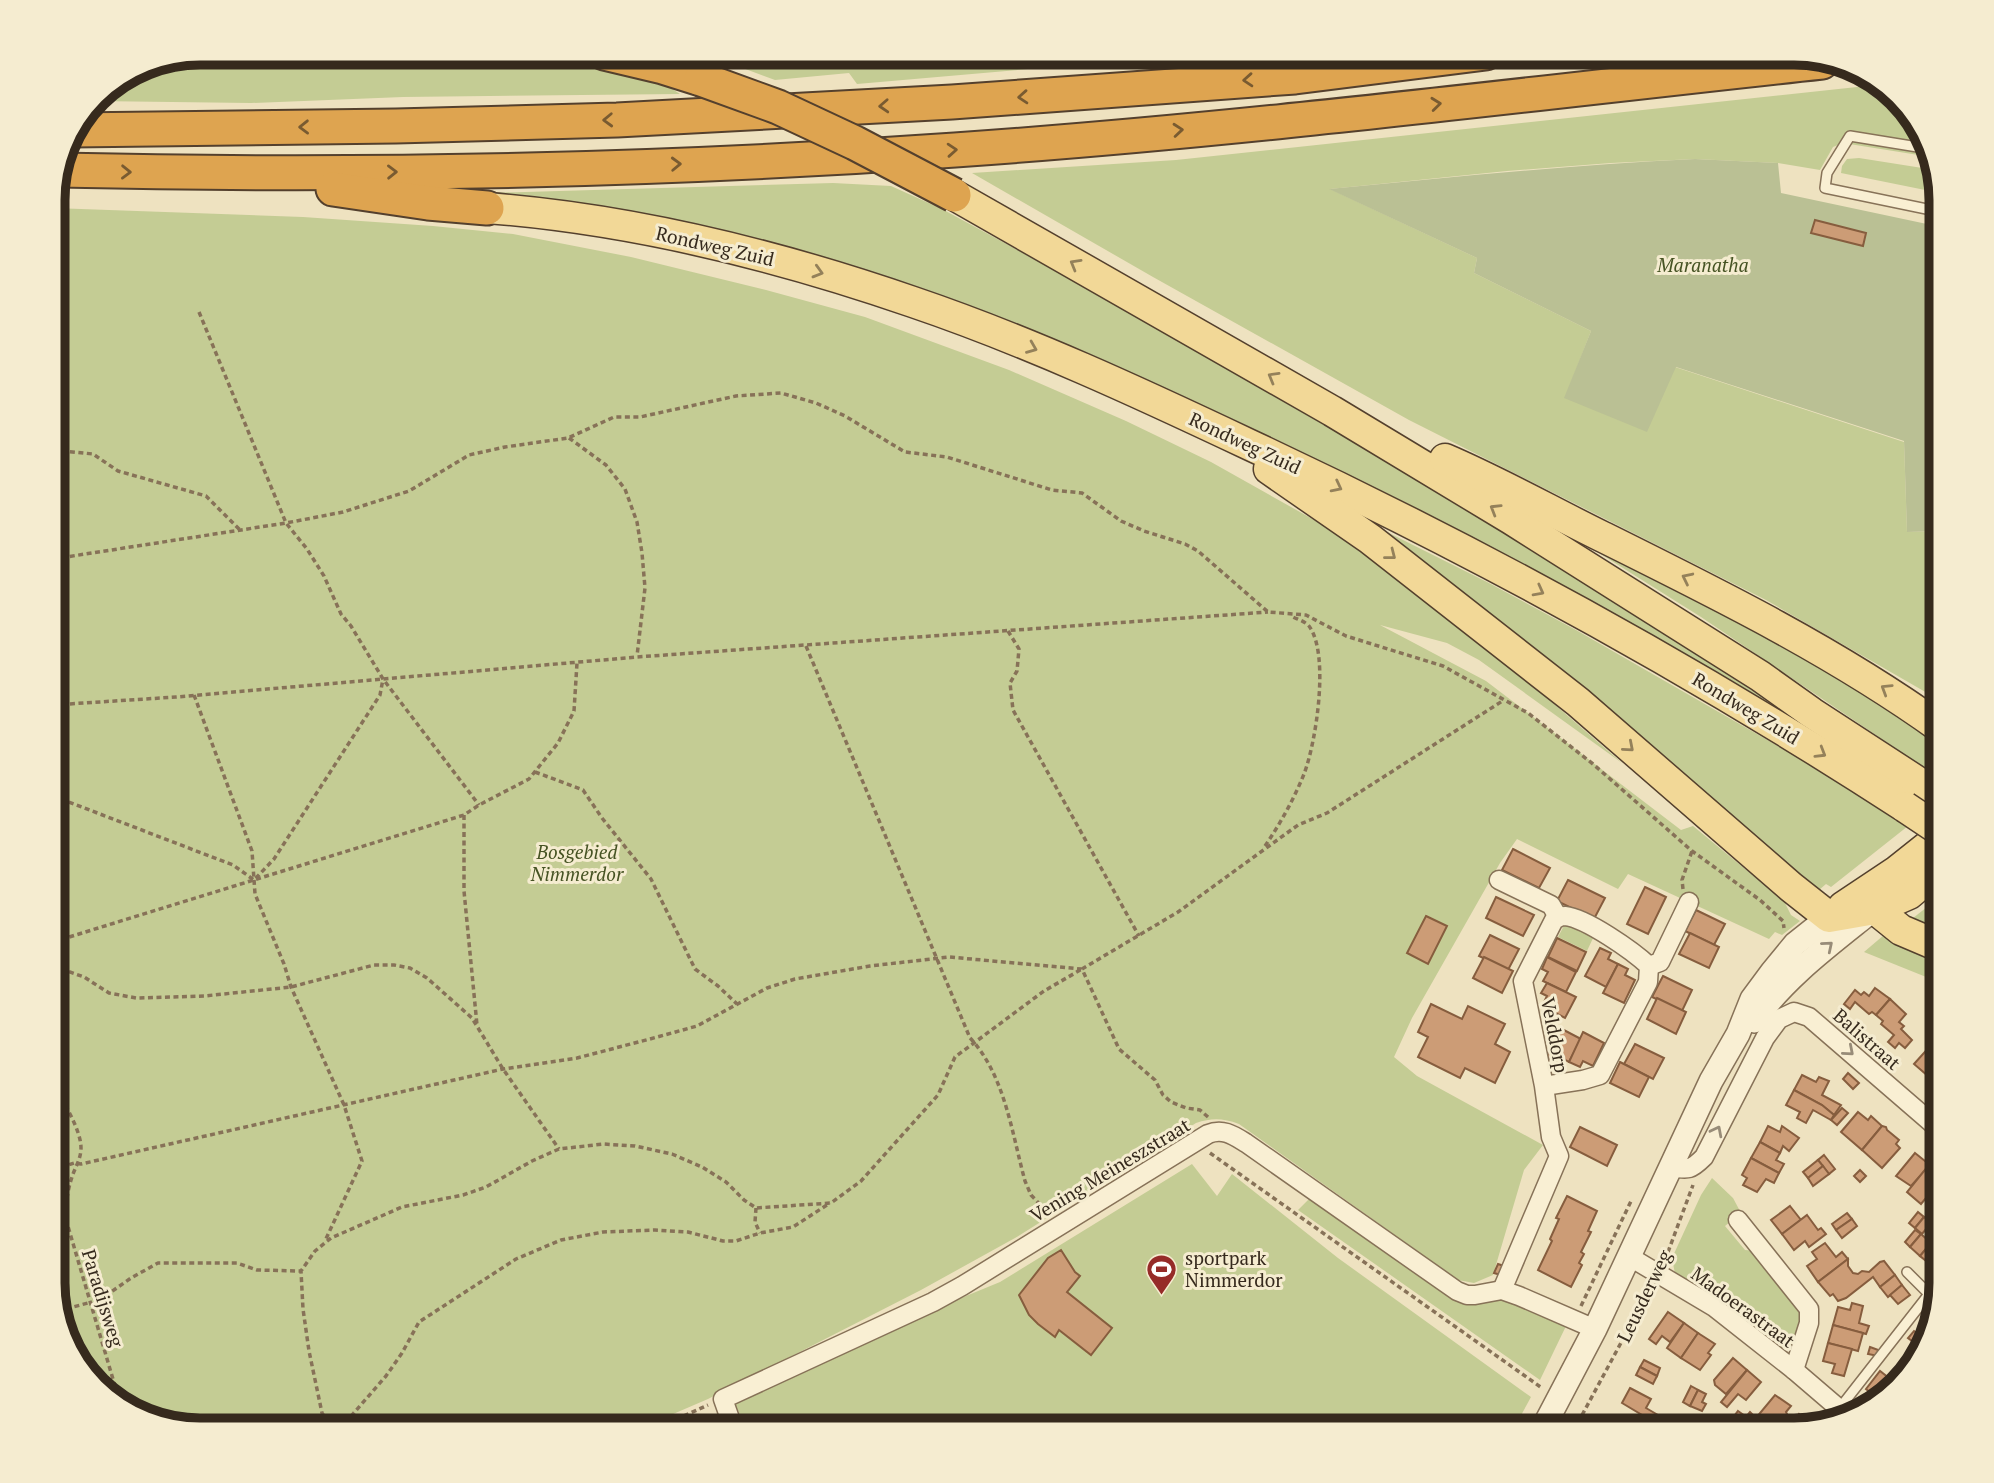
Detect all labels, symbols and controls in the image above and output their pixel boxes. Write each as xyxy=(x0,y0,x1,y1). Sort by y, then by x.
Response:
one-way arrow xyxy=(1242,72,1253,87)
one-way arrow xyxy=(1017,89,1028,104)
one-way arrow xyxy=(1430,97,1442,112)
one-way arrow xyxy=(878,98,889,113)
one-way arrow xyxy=(602,112,613,127)
one-way arrow xyxy=(298,119,308,135)
one-way arrow xyxy=(1173,123,1184,138)
one-way arrow xyxy=(947,143,958,158)
one-way arrow xyxy=(670,157,681,172)
one-way arrow xyxy=(122,164,132,180)
one-way arrow xyxy=(387,164,398,180)
street label: Rondweg Zuid xyxy=(654,220,777,271)
park label: Maranatha xyxy=(1656,252,1749,277)
one-way arrow xyxy=(1070,260,1083,273)
one-way arrow xyxy=(812,263,824,278)
one-way arrow xyxy=(1026,339,1038,353)
one-way arrow xyxy=(1267,372,1280,385)
street label: Rondweg Zuid xyxy=(1185,406,1306,480)
one-way arrow xyxy=(1330,478,1342,492)
one-way arrow xyxy=(1490,504,1503,517)
one-way arrow xyxy=(1383,546,1396,559)
one-way arrow xyxy=(1682,573,1694,587)
one-way arrow xyxy=(1532,582,1544,596)
street label: Rondweg Zuid xyxy=(1688,666,1805,750)
one-way arrow xyxy=(1880,684,1893,697)
one-way arrow xyxy=(1621,739,1634,751)
one-way arrow xyxy=(1814,745,1827,758)
park label: Bosgebied Nimmerdor xyxy=(530,839,624,886)
one-way arrow xyxy=(1820,942,1833,954)
street label: Velddorp xyxy=(1536,995,1575,1075)
street label: Balistraat xyxy=(1828,1002,1906,1075)
one-way arrow xyxy=(1840,1043,1853,1055)
street label: Vening Meineszstraat xyxy=(1025,1112,1194,1227)
one-way arrow xyxy=(1709,1126,1723,1138)
place label: sportpark Nimmerdor xyxy=(1185,1245,1283,1292)
street label: Leusderweg xyxy=(1610,1245,1677,1346)
street label: Paradijsweg xyxy=(77,1246,130,1351)
sports icon: sportpark Nimmerdor xyxy=(1145,1252,1179,1296)
street label: Madoerastraat xyxy=(1686,1261,1800,1353)

